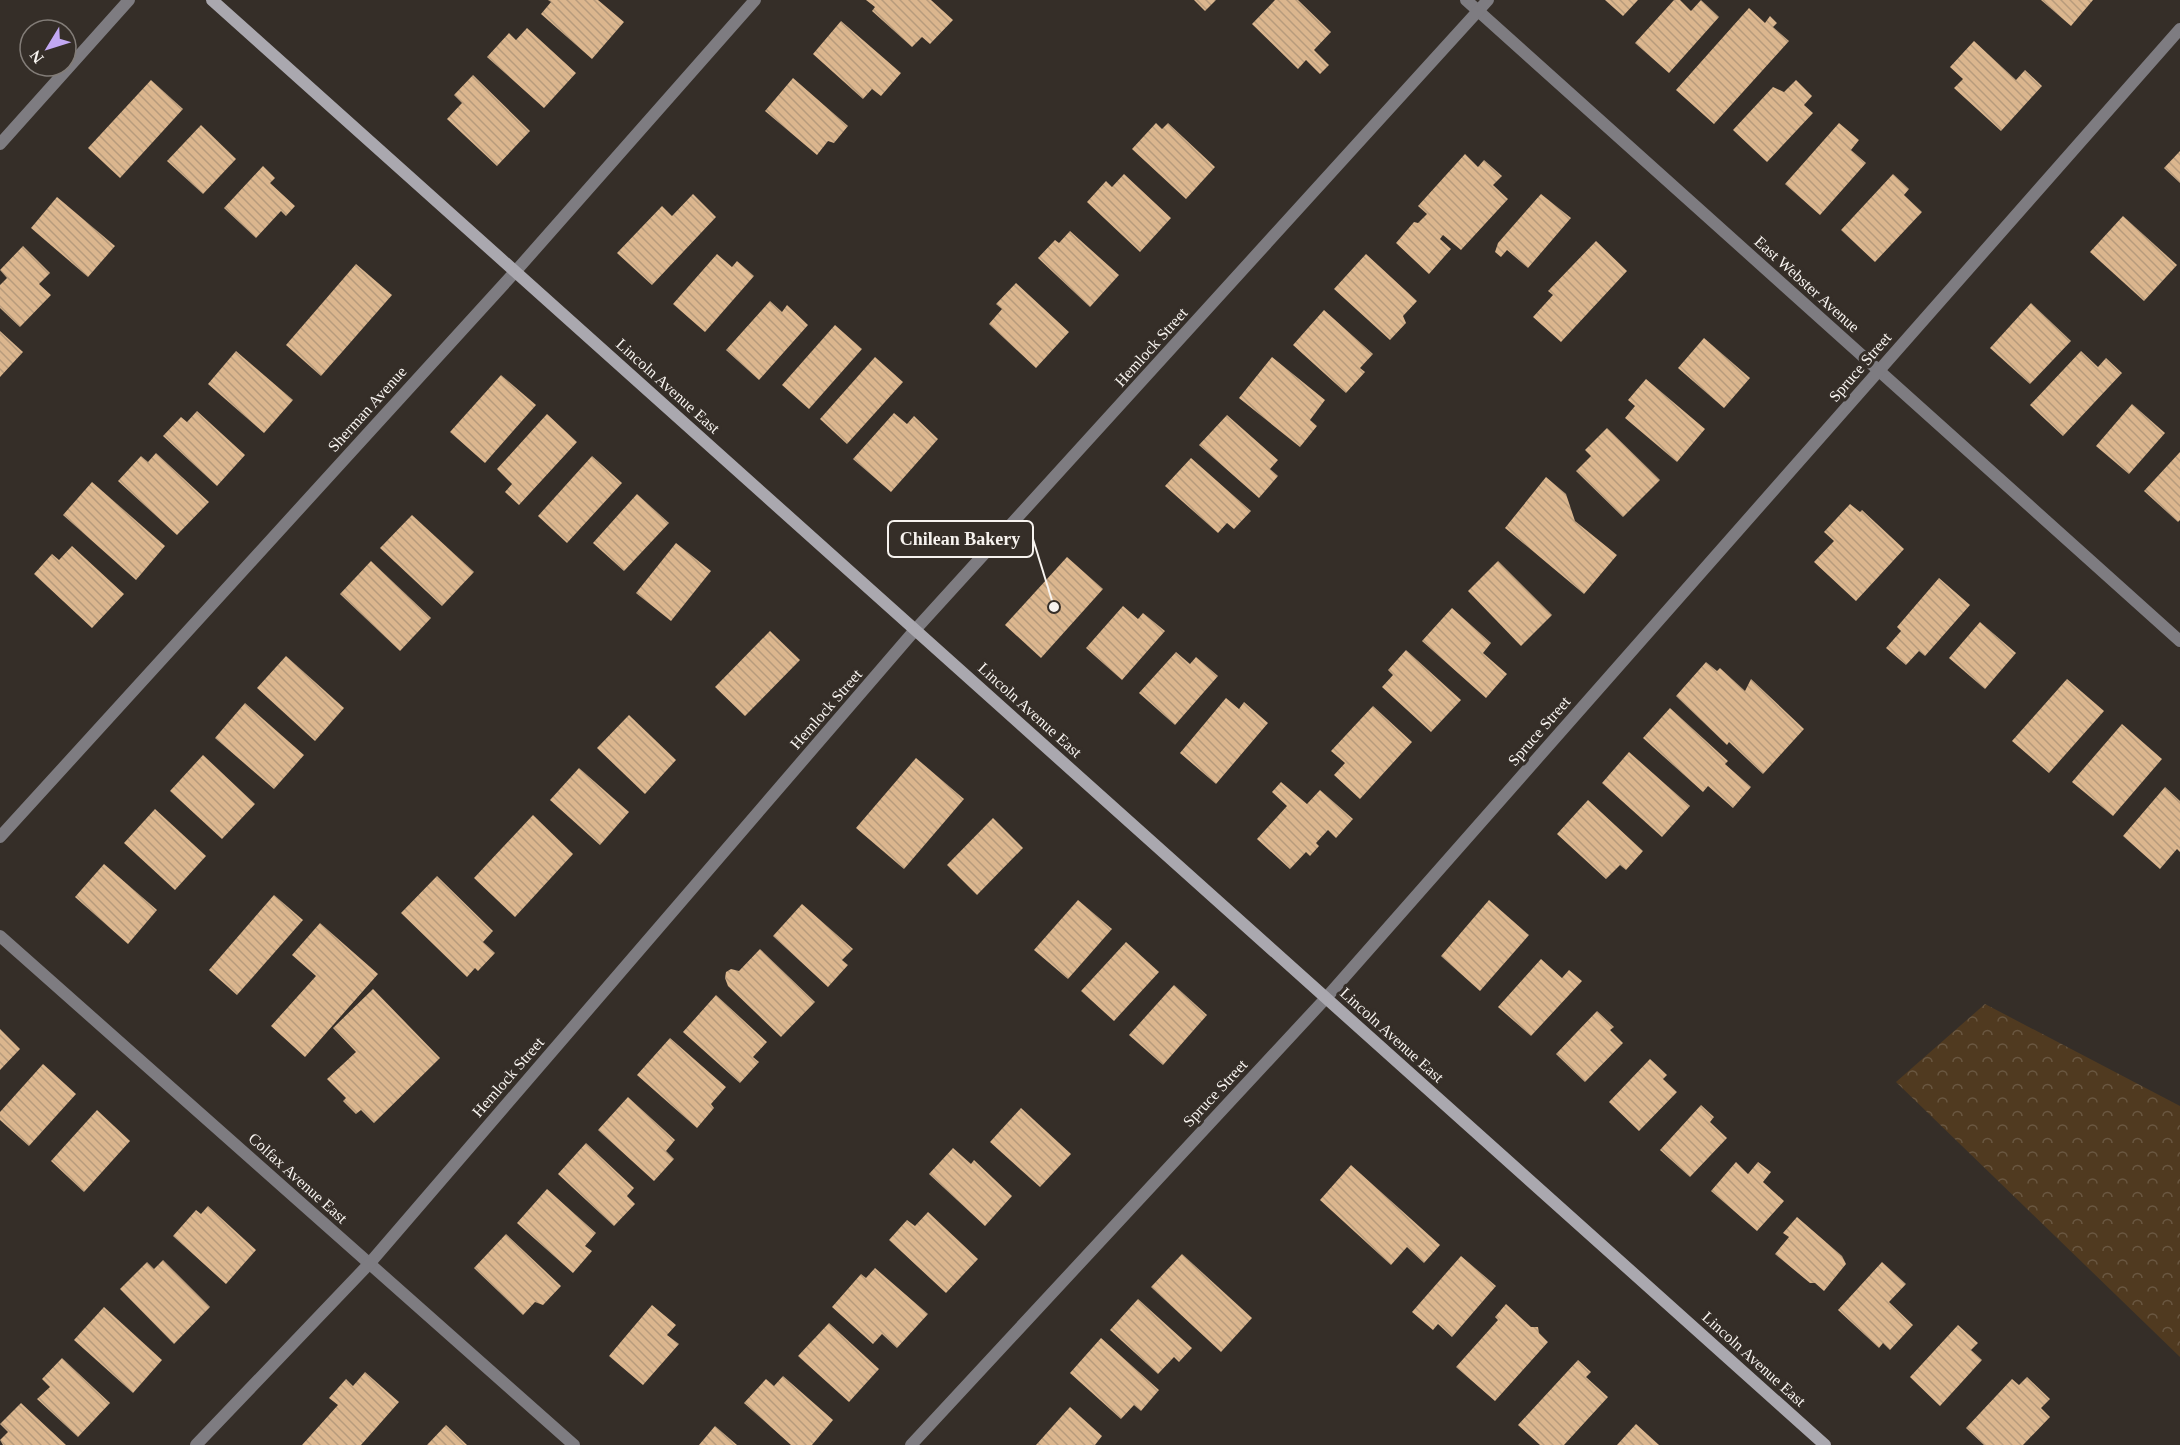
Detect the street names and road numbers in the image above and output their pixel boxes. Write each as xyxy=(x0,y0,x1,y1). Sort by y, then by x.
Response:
street label: East Webster Avenue xyxy=(1751,233,1863,335)
street label: Hemlock Street xyxy=(1111,304,1191,390)
street label: Spruce Street xyxy=(1825,329,1896,406)
street label: Lincoln Avenue East xyxy=(613,335,724,437)
street label: Sherman Avenue xyxy=(324,363,410,455)
street label: Lincoln Avenue East xyxy=(975,659,1086,761)
street label: Hemlock Street xyxy=(787,665,866,752)
street label: Spruce Street xyxy=(1504,693,1575,770)
street label: Lincoln Avenue East xyxy=(1337,984,1448,1086)
street label: Hemlock Street xyxy=(469,1033,548,1120)
street label: Spruce Street xyxy=(1180,1055,1252,1131)
street label: Colfax Avenue East xyxy=(245,1129,351,1227)
street label: Lincoln Avenue East xyxy=(1699,1308,1810,1410)

